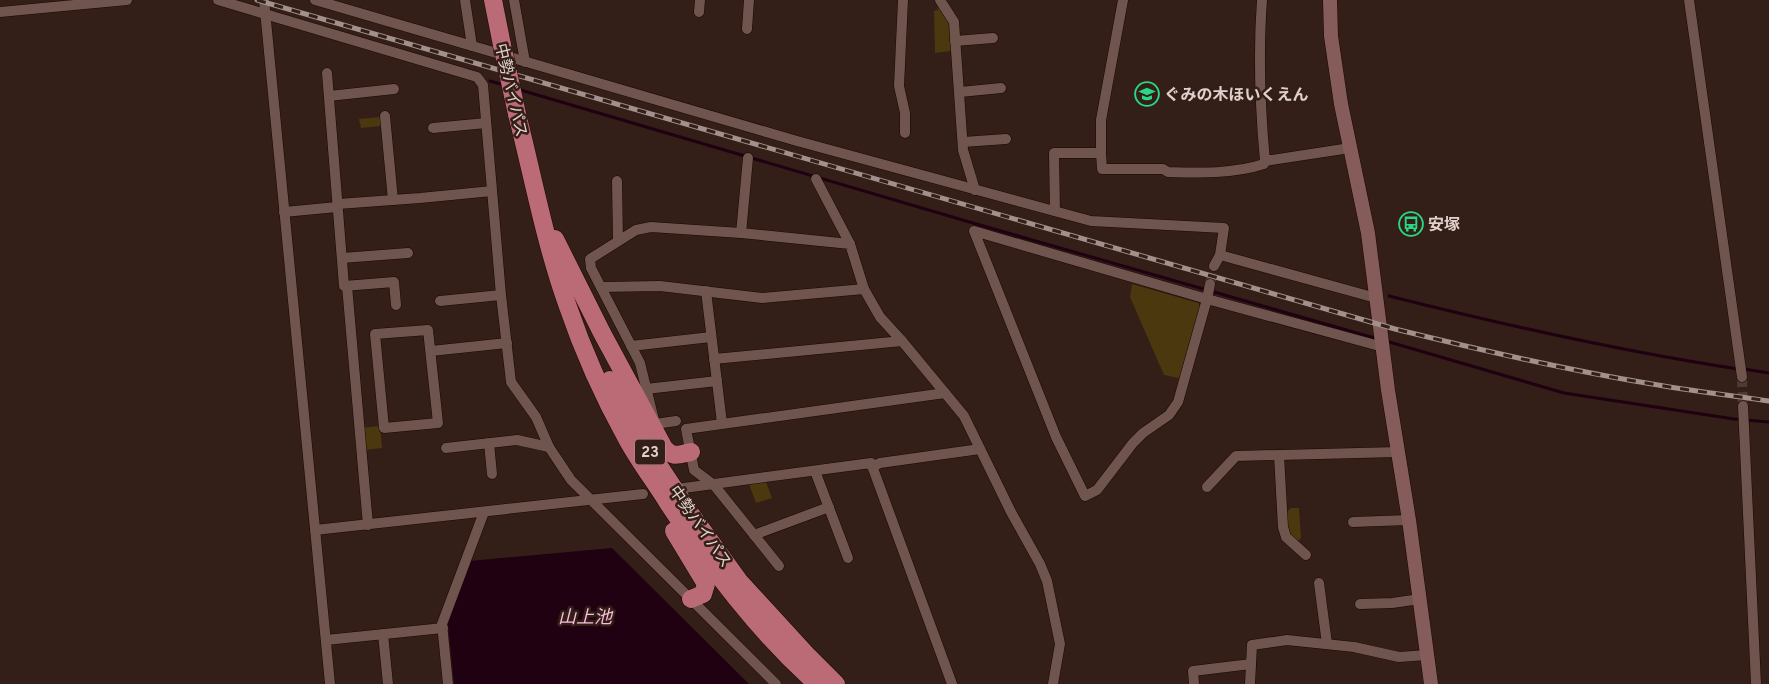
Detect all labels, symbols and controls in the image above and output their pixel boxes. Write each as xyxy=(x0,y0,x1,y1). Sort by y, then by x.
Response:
street label: 中勢バイパス xyxy=(490,42,531,139)
school or university icon: ぐみの木ほいくえん xyxy=(1134,81,1160,107)
place label: ぐみの木ほいくえん xyxy=(1164,86,1308,106)
bus stop icon: 安塚 xyxy=(1398,211,1424,237)
place label: 安塚 xyxy=(1428,216,1460,236)
road number: 23 xyxy=(635,440,665,464)
street label: 中勢バイパス xyxy=(664,482,735,572)
water label: 山上池 xyxy=(558,607,614,630)

